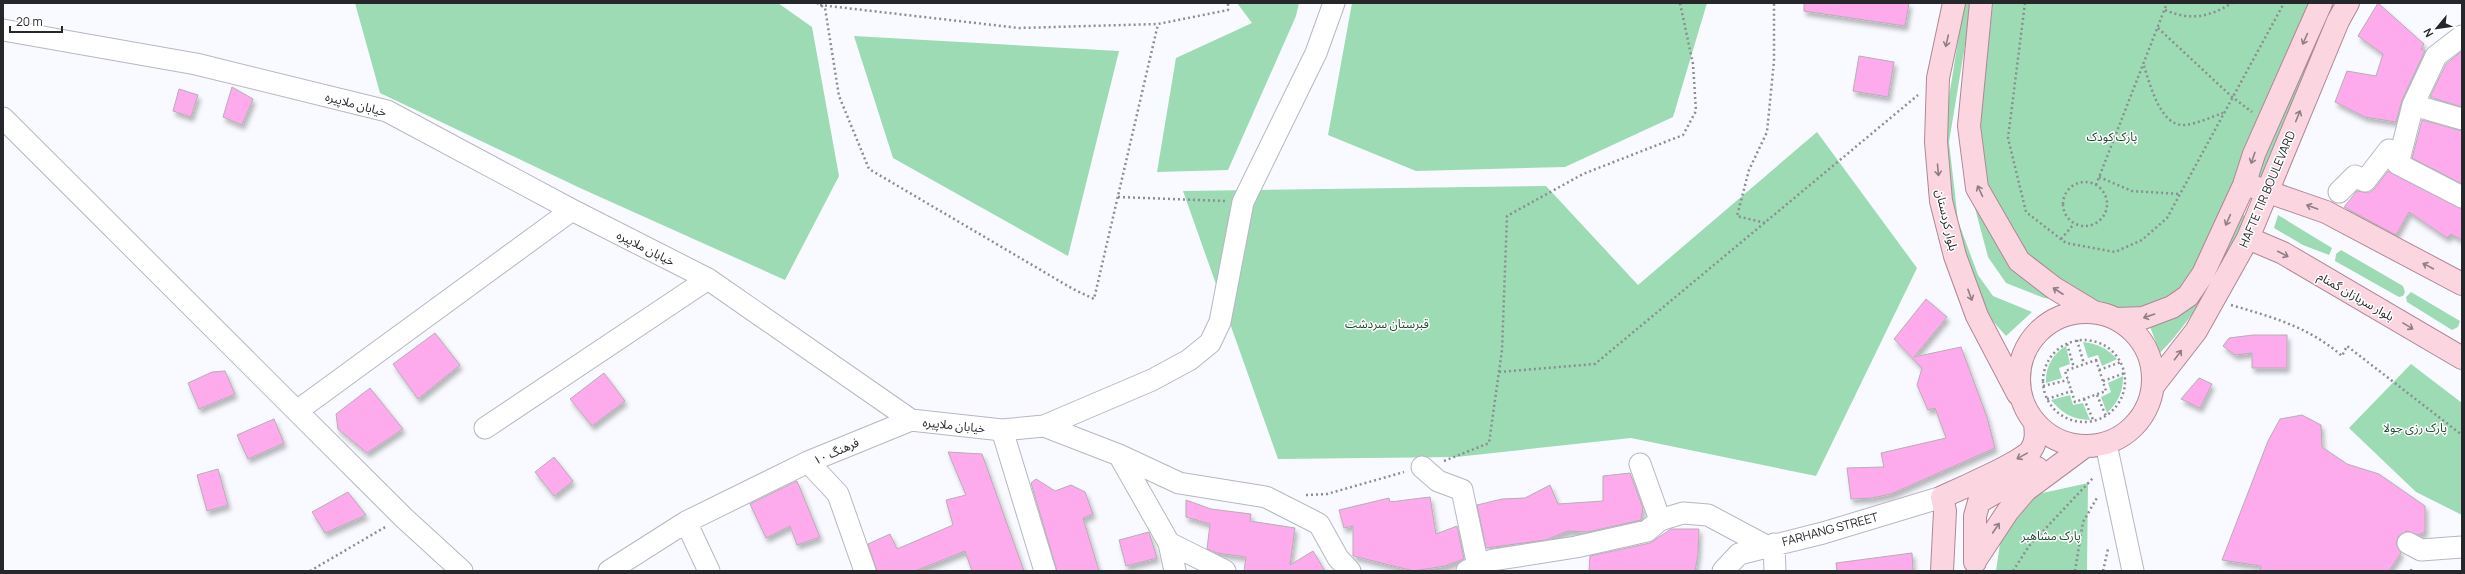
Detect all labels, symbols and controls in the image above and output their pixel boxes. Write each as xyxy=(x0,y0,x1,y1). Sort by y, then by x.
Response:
scale bar xyxy=(10,8,62,34)
north arrow xyxy=(2417,8,2457,48)
text: 20 m xyxy=(16,13,43,30)
text: N xyxy=(2419,26,2436,40)
one-way arrow xyxy=(2300,32,2308,44)
one-way arrow xyxy=(1942,34,1950,47)
street label: خیابان ملاپیره xyxy=(323,88,389,120)
one-way arrow xyxy=(2295,110,2303,122)
park label: پارک کودک xyxy=(2087,128,2137,145)
street label: HAFTE TIR BOULEVARD xyxy=(2235,128,2299,250)
one-way arrow xyxy=(2249,151,2256,164)
one-way arrow xyxy=(1935,163,1942,176)
one-way arrow xyxy=(1976,185,1983,197)
street label: بلوار کردستان xyxy=(1932,187,1962,253)
one-way arrow xyxy=(2307,202,2319,210)
one-way arrow xyxy=(2224,214,2231,226)
street label: خیابان ملاپیره xyxy=(614,226,678,270)
one-way arrow xyxy=(2277,251,2289,259)
one-way arrow xyxy=(2422,262,2434,269)
street label: بلوار سربازان گمنام xyxy=(2314,267,2397,326)
one-way arrow xyxy=(2053,286,2064,295)
one-way arrow xyxy=(1966,289,1974,301)
one-way arrow xyxy=(2143,312,2155,320)
park label: قبرستان سردشت xyxy=(1345,315,1429,332)
one-way arrow xyxy=(2402,323,2414,331)
one-way arrow xyxy=(2174,349,2183,360)
street label: خیابان ملاپیره xyxy=(922,413,986,437)
park label: پارک رزی جولا xyxy=(2383,419,2447,436)
street label: فرهنگ ۱۰ xyxy=(810,433,862,469)
one-way arrow xyxy=(2016,453,2028,461)
street label: FARHANG STREET xyxy=(1780,508,1881,550)
one-way arrow xyxy=(1992,523,2000,534)
park label: پارک مشاهبر xyxy=(2020,527,2081,544)

